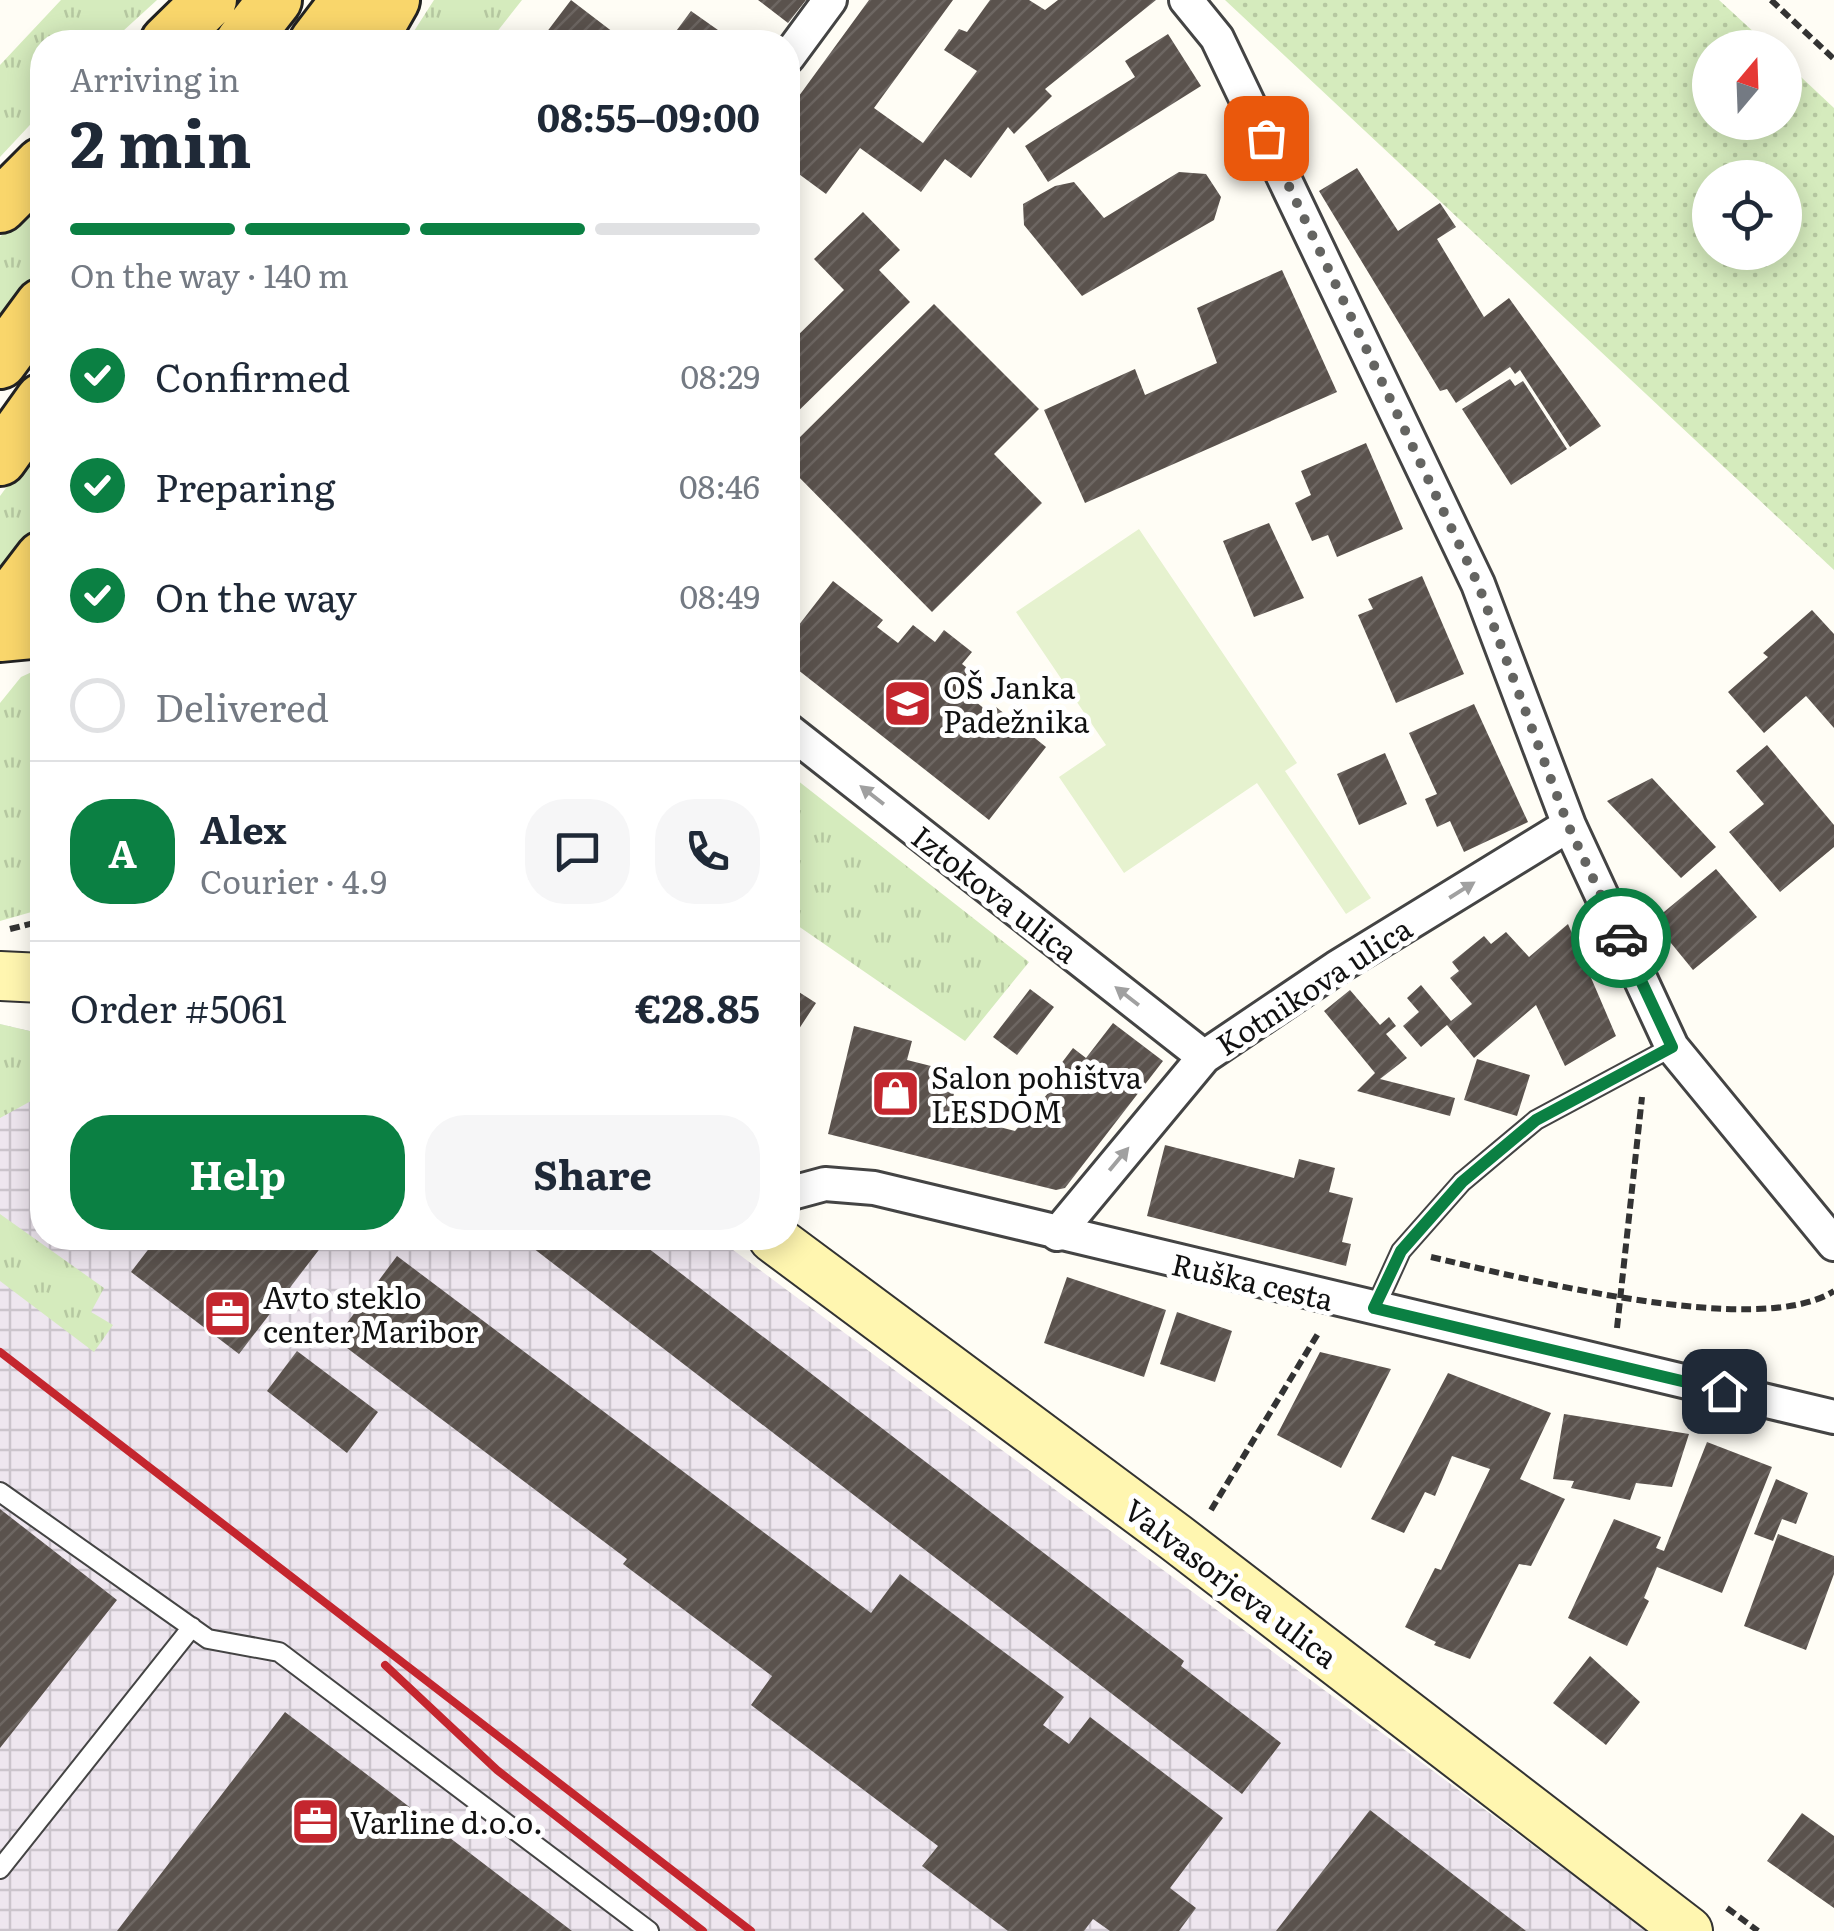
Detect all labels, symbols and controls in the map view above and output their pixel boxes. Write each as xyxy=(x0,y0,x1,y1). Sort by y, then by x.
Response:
north arrow xyxy=(1692,30,1802,140)
map controls xyxy=(1692,30,1802,270)
text: Arriving in xyxy=(70,54,240,102)
text: 08:55–09:00 xyxy=(537,87,760,144)
text: 2 min xyxy=(70,91,252,188)
pin xyxy=(1224,96,1309,181)
icon: bag xyxy=(1239,111,1294,166)
button: locate xyxy=(1692,160,1802,270)
text: On the way · 140 m xyxy=(70,250,349,298)
text: Confirmed xyxy=(155,347,350,404)
icon: check xyxy=(70,348,125,403)
text: 08:29 xyxy=(681,351,760,399)
text: Preparing xyxy=(155,457,335,514)
icon: check xyxy=(70,458,125,513)
text: 08:46 xyxy=(679,461,760,509)
text: On the way xyxy=(155,567,357,624)
icon: check xyxy=(70,568,125,623)
text: 08:49 xyxy=(679,571,760,619)
place label: OŠ Janka Padežnika xyxy=(943,664,1090,742)
text: Delivered xyxy=(155,677,329,734)
school or university icon: OŠ Janka Padežnika xyxy=(882,677,934,729)
one-way arrow xyxy=(859,785,885,806)
text: Alex xyxy=(200,799,286,856)
button: chat xyxy=(525,799,630,904)
button: phone xyxy=(655,799,760,904)
street label: Iztokova ulica xyxy=(903,814,1089,973)
text: A xyxy=(108,823,137,880)
text: Courier · 4.9 xyxy=(200,856,387,904)
one-way arrow xyxy=(1448,882,1476,900)
courier xyxy=(1571,888,1671,988)
street label: Kotnikova ulica xyxy=(1207,905,1420,1065)
icon: car xyxy=(1594,911,1649,966)
text: Order #5061 xyxy=(70,978,287,1035)
text: €28.85 xyxy=(635,978,760,1035)
one-way arrow xyxy=(1114,987,1140,1007)
place label: Salon pohištva LESDOM xyxy=(931,1054,1143,1132)
shop icon: Salon pohištva LESDOM xyxy=(870,1067,922,1119)
button: Help xyxy=(70,1115,405,1230)
button: Share xyxy=(425,1115,760,1230)
one-way arrow xyxy=(1108,1147,1129,1172)
street label: Ruška cesta xyxy=(1168,1240,1339,1320)
place label: Avto steklo center Maribor xyxy=(263,1274,478,1352)
office icon: Avto steklo center Maribor xyxy=(202,1287,254,1339)
pin xyxy=(1682,1349,1767,1434)
icon: home xyxy=(1697,1364,1752,1419)
street label: Valvasorjeva ulica xyxy=(1116,1487,1349,1678)
office icon: Varline d.o.o. xyxy=(289,1795,341,1847)
place label: Varline d.o.o. xyxy=(350,1799,543,1843)

